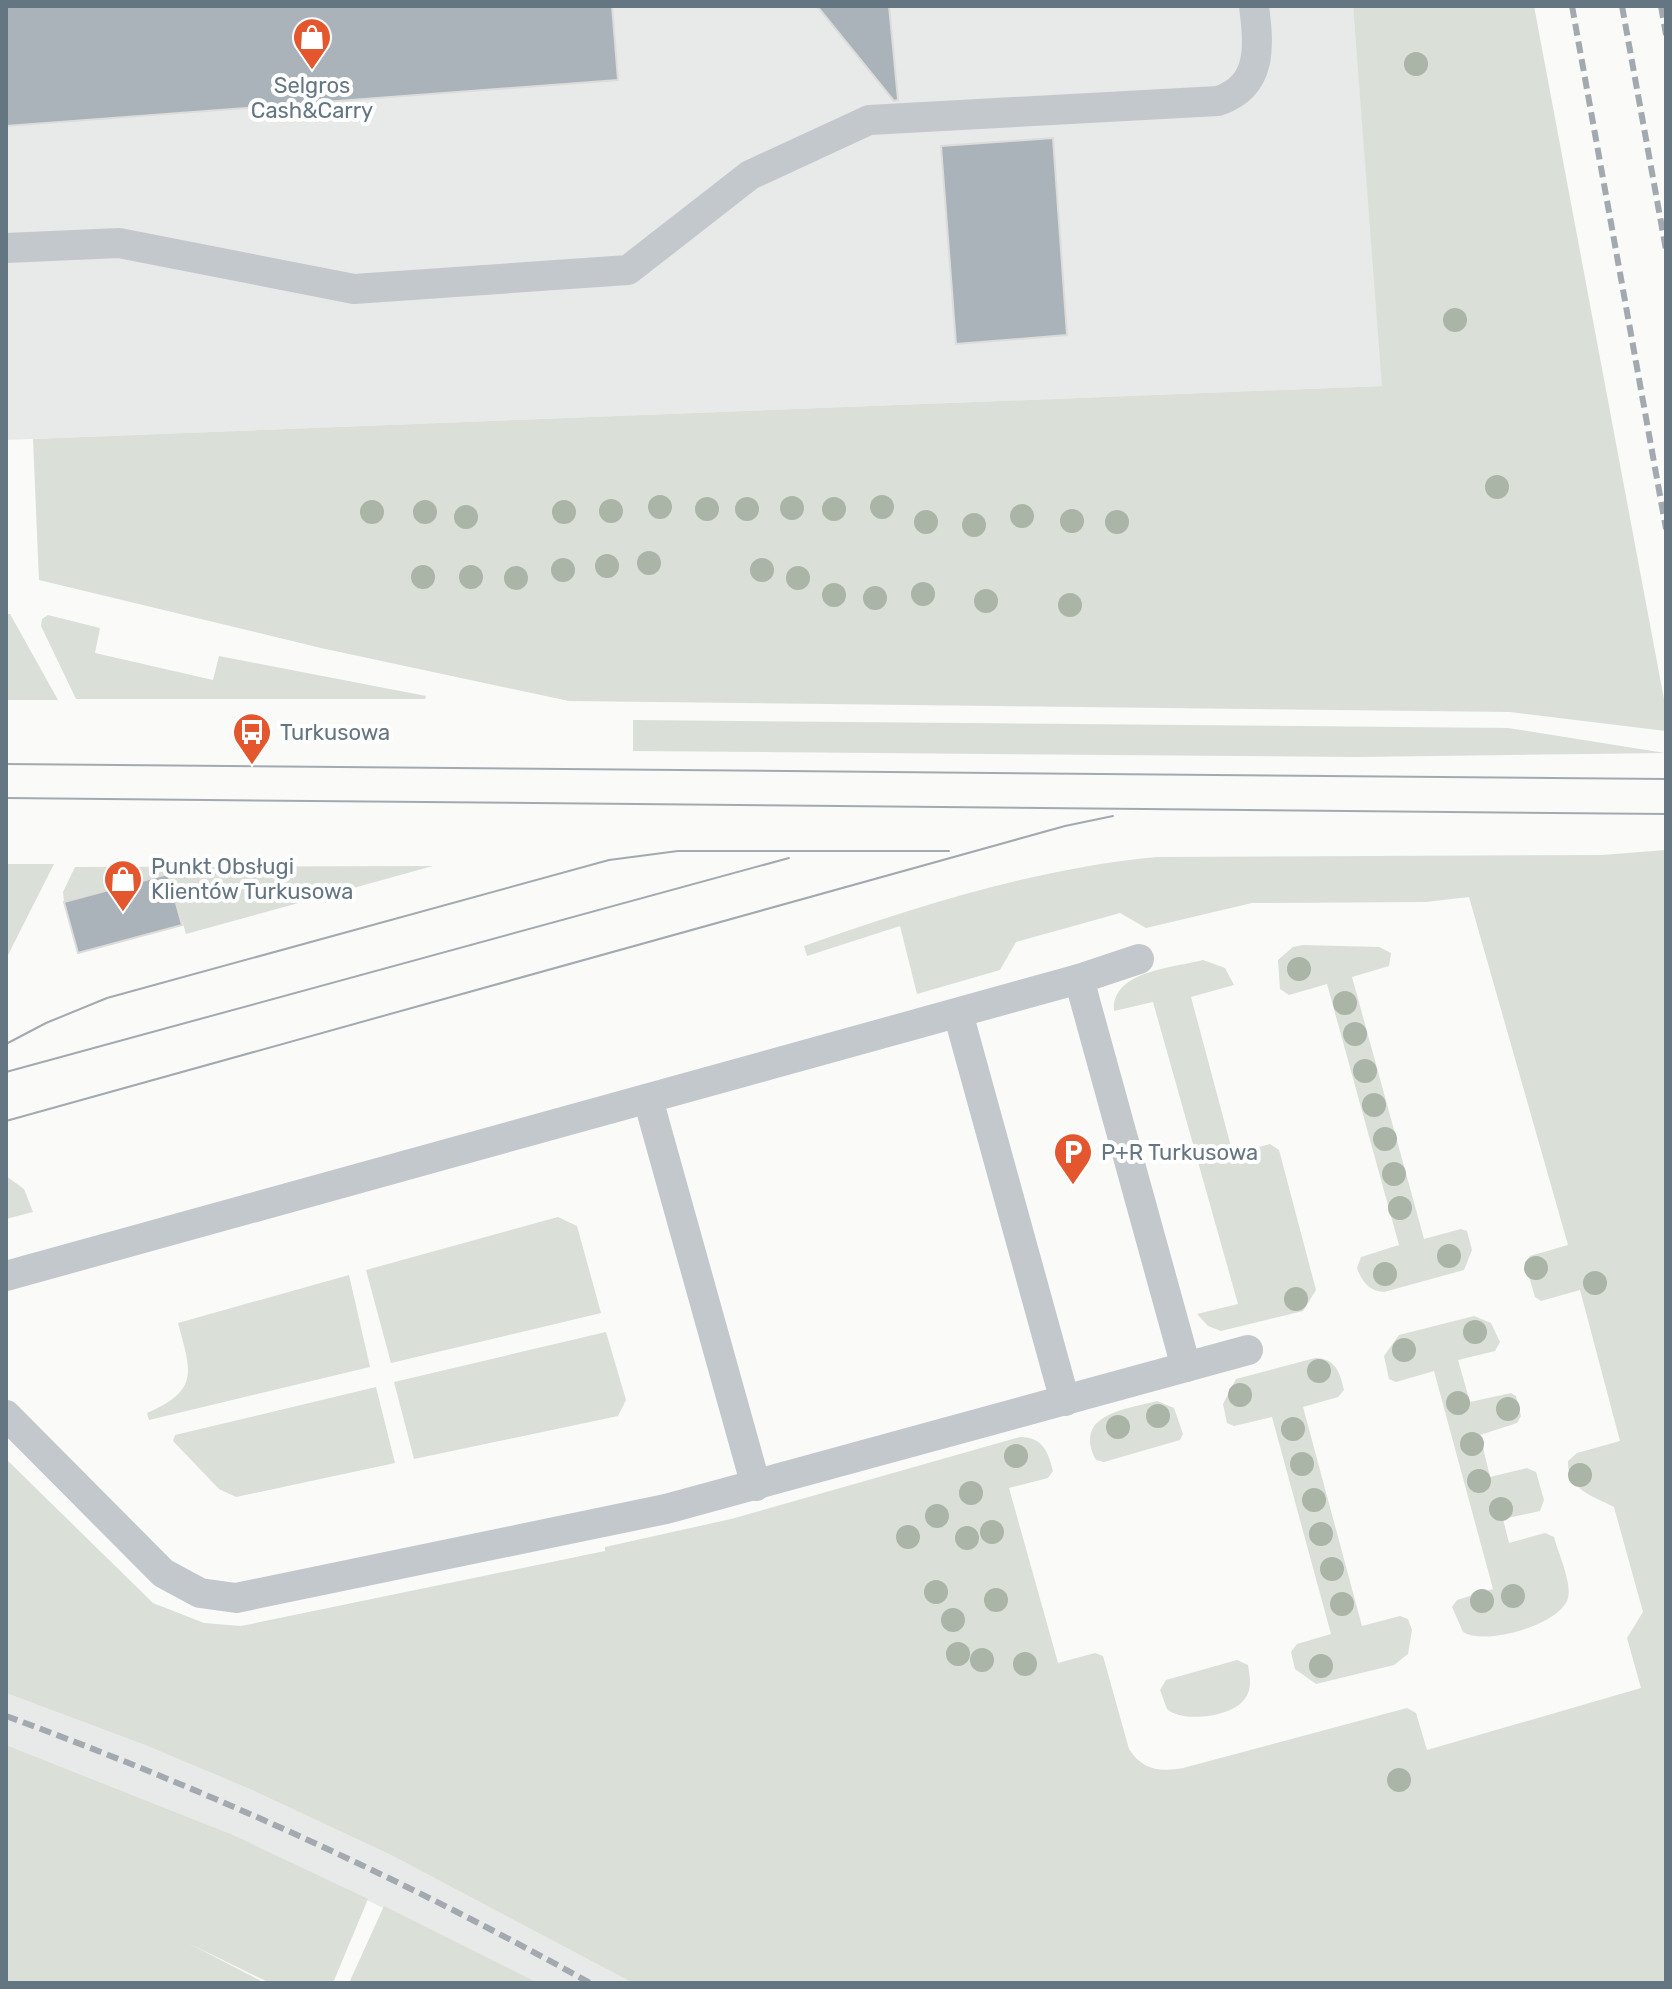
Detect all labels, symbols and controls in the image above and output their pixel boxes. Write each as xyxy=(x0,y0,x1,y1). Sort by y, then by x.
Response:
shop icon: Selgros Cash&Carry xyxy=(291,16,333,71)
place label: Selgros Cash&Carry xyxy=(251,72,373,124)
bus stop icon: Turkusowa xyxy=(231,711,273,766)
place label: Turkusowa xyxy=(280,719,390,746)
place label: Punkt Obsługi Klientów Turkusowa xyxy=(151,853,353,905)
shop icon: Punkt Obsługi Klientów Turkusowa xyxy=(102,858,144,913)
parking icon: P+R Turkusowa xyxy=(1052,1131,1094,1186)
place label: P+R Turkusowa xyxy=(1101,1139,1258,1166)

